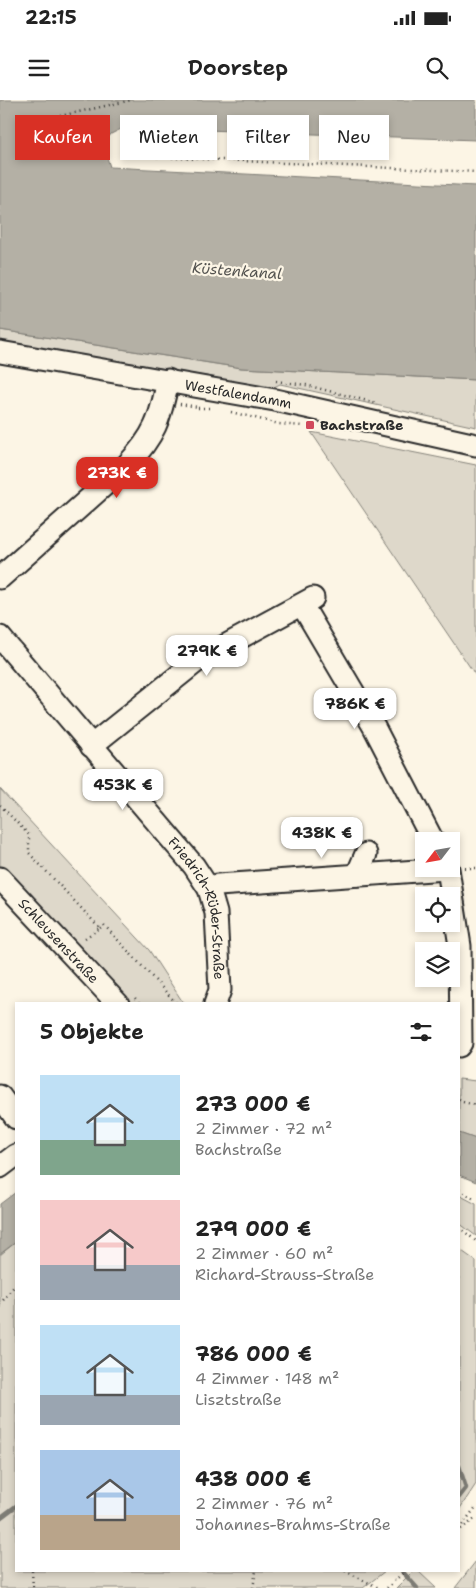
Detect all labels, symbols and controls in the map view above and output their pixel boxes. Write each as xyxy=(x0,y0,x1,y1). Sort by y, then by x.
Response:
text: 22:15 xyxy=(25,5,77,30)
text: Doorstep xyxy=(188,53,288,82)
icon: menu xyxy=(25,54,53,82)
icon: search xyxy=(423,54,451,82)
chip: Kaufen xyxy=(15,115,110,160)
chip: Mieten xyxy=(120,115,217,160)
chip: Filter xyxy=(227,115,309,160)
chip: Neu xyxy=(319,115,389,160)
water label: Küstenkanal xyxy=(191,258,283,284)
street label: Westfalendamm xyxy=(183,375,294,413)
place label: Bachstraße xyxy=(320,416,403,434)
marker: Bachstraße xyxy=(304,419,316,431)
pin: 273K € xyxy=(76,456,158,499)
text: 273K € xyxy=(87,462,147,483)
pin: 279K € xyxy=(166,634,248,677)
text: 279K € xyxy=(177,640,237,661)
pin: 786K € xyxy=(314,688,396,730)
text: 786K € xyxy=(324,693,386,714)
pin: 453K € xyxy=(82,768,164,811)
text: 453K € xyxy=(93,774,153,795)
pin: 438K € xyxy=(281,816,363,859)
text: 438K € xyxy=(292,822,352,843)
north arrow xyxy=(415,832,460,878)
map controls xyxy=(415,832,460,987)
street label: Friedrich-Rüder-Straße xyxy=(164,833,228,980)
button: locate xyxy=(415,887,460,932)
street label: Schleusenstraße xyxy=(15,894,103,987)
button: layers xyxy=(415,942,460,987)
text: 5 Objekte xyxy=(40,1018,144,1046)
icon: filters xyxy=(407,1018,435,1046)
text: 273 000 € xyxy=(195,1090,310,1118)
icon: home xyxy=(80,1095,140,1155)
text: 2 Zimmer · 72 m² xyxy=(195,1118,332,1139)
text: Bachstraße xyxy=(195,1139,282,1160)
text: 279 000 € xyxy=(195,1215,311,1243)
icon: home xyxy=(80,1220,140,1280)
text: 2 Zimmer · 60 m² xyxy=(195,1243,333,1264)
text: Richard-Strauss-Straße xyxy=(195,1264,374,1285)
text: 786 000 € xyxy=(195,1340,312,1368)
icon: home xyxy=(80,1345,140,1405)
text: 4 Zimmer · 148 m² xyxy=(195,1368,339,1389)
text: Lisztstraße xyxy=(195,1389,282,1410)
text: 438 000 € xyxy=(195,1465,311,1493)
icon: home xyxy=(80,1470,140,1530)
text: 2 Zimmer · 76 m² xyxy=(195,1493,333,1514)
text: Johannes-Brahms-Straße xyxy=(195,1514,391,1535)

